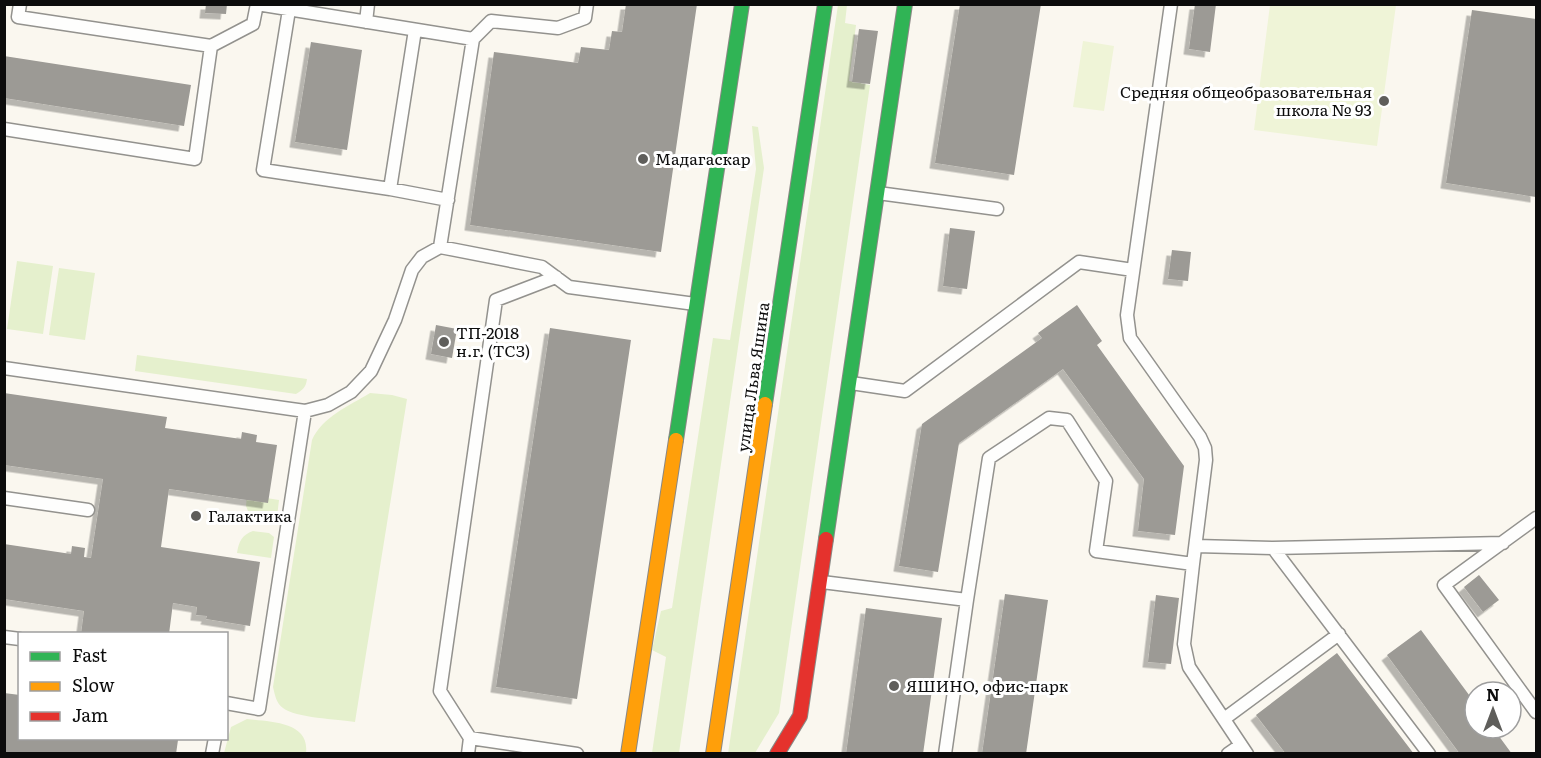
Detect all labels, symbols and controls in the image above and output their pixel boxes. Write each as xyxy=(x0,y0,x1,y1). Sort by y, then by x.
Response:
place label: Средняя общеобразовательная школа № 93 xyxy=(1120,79,1372,121)
marker: Средняя общеобразовательная школа № 93 xyxy=(1377,94,1391,108)
place label: Мадагаскар xyxy=(655,146,751,170)
marker: Мадагаскар xyxy=(636,152,650,166)
street label: улица Льва Яшина xyxy=(730,300,774,453)
place label: ТП-2018 н.г. (ТСЗ) xyxy=(456,320,530,362)
marker: ТП-2018 н.г. (ТСЗ) xyxy=(437,335,451,349)
place label: Галактика xyxy=(208,503,292,527)
marker: Галактика xyxy=(189,509,203,523)
legend xyxy=(18,632,228,740)
text: Fast xyxy=(72,641,108,668)
text: Slow xyxy=(72,671,115,698)
place label: ЯШИНО, офис-парк xyxy=(906,673,1069,697)
marker: ЯШИНО, офис-парк xyxy=(887,679,901,693)
north arrow xyxy=(1463,680,1523,740)
text: N xyxy=(1486,682,1500,706)
text: Jam xyxy=(72,701,108,728)

